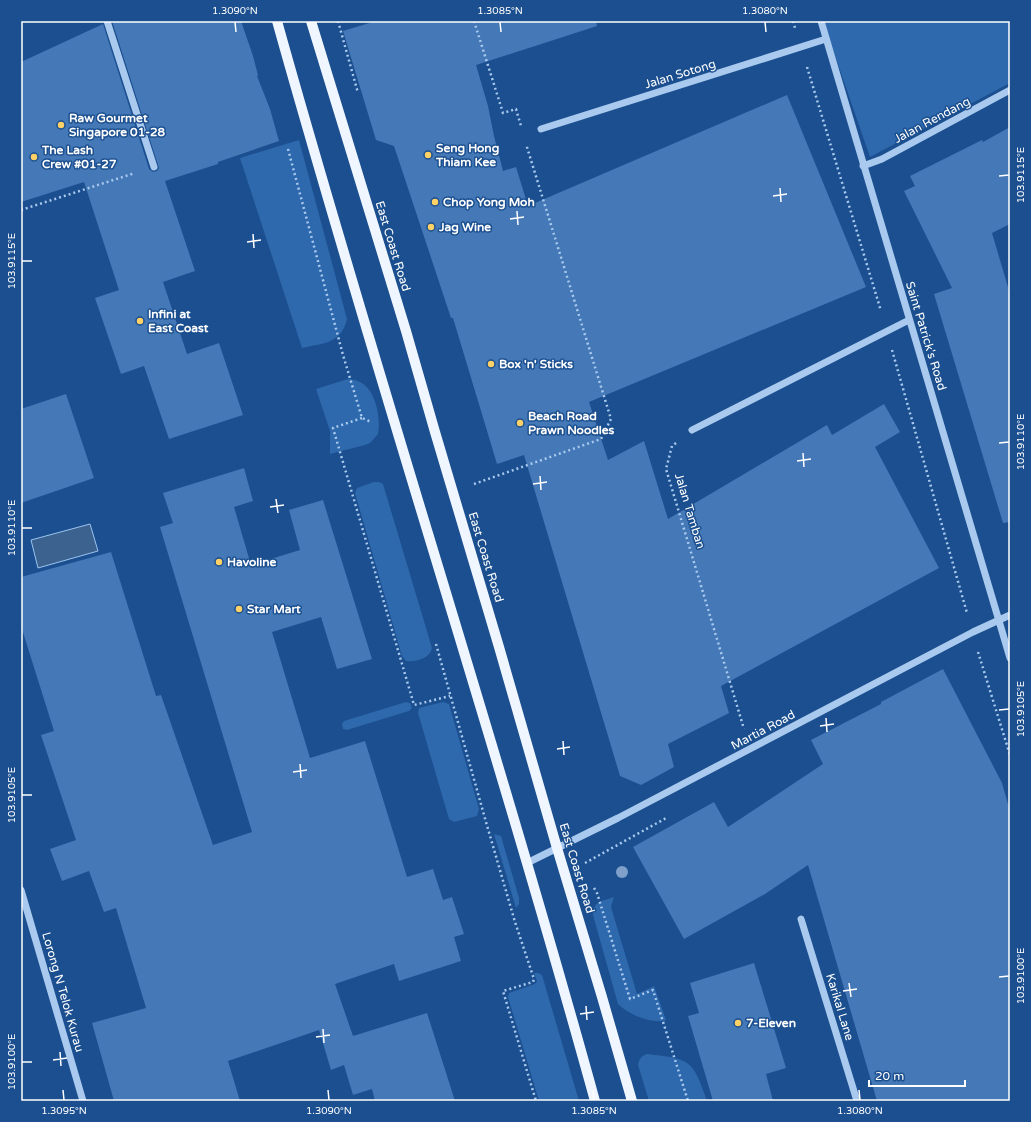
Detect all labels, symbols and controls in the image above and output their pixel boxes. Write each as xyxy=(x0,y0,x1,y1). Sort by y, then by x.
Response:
text: 1.3090°N xyxy=(212,5,258,17)
text: 1.3085°N xyxy=(477,5,523,17)
text: 1.3080°N xyxy=(742,5,788,17)
street label: Jalan Sotong xyxy=(643,57,717,91)
street label: Jalan Rendang xyxy=(891,94,973,146)
place label: Raw Gourmet Singapore 01-28 xyxy=(69,111,166,140)
marker: Raw Gourmet Singapore 01-28 xyxy=(56,120,66,130)
place label: Seng Hong Thiam Kee xyxy=(435,141,499,169)
place label: The Lash Crew #01-27 xyxy=(41,143,117,171)
text: 103.9115°E xyxy=(1015,147,1027,203)
marker: Seng Hong Thiam Kee xyxy=(423,150,433,160)
marker: The Lash Crew #01-27 xyxy=(29,152,39,162)
place label: Chop Yong Moh xyxy=(443,195,535,210)
marker: Chop Yong Moh xyxy=(430,197,440,207)
street label: East Coast Road xyxy=(373,199,413,293)
place label: Jag Wine xyxy=(438,220,491,235)
marker: Jag Wine xyxy=(426,222,436,232)
text: 103.9115°E xyxy=(6,233,18,289)
street label: Saint Patrick's Road xyxy=(903,280,949,392)
place label: Infini at East Coast xyxy=(148,307,209,335)
marker: Infini at East Coast xyxy=(135,316,145,326)
place label: Box 'n' Sticks xyxy=(499,357,573,371)
marker: Box 'n' Sticks xyxy=(486,359,496,369)
place label: Beach Road Prawn Noodles xyxy=(528,409,615,437)
text: 103.9110°E xyxy=(1015,414,1027,470)
marker: Beach Road Prawn Noodles xyxy=(515,418,525,428)
street label: Jalan Tamban xyxy=(672,472,708,550)
text: 103.9110°E xyxy=(6,500,18,556)
street label: East Coast Road xyxy=(466,510,506,604)
place label: Havoline xyxy=(227,555,277,569)
marker: Havoline xyxy=(214,557,224,567)
place label: Star Mart xyxy=(247,602,301,616)
marker: Star Mart xyxy=(234,604,244,614)
text: 103.9105°E xyxy=(1015,681,1027,737)
street label: Martia Road xyxy=(729,707,797,753)
text: 103.9105°E xyxy=(6,767,18,823)
street label: East Coast Road xyxy=(557,821,597,915)
street label: Lorong N Telok Kurau xyxy=(39,931,87,1053)
text: 103.9100°E xyxy=(1015,948,1027,1004)
street label: Karikal Lane xyxy=(823,972,857,1042)
place label: 7-Eleven xyxy=(746,1016,796,1030)
marker: 7-Eleven xyxy=(733,1018,743,1028)
text: 103.9100°E xyxy=(6,1034,18,1090)
scale bar xyxy=(869,1062,965,1088)
text: 20 m xyxy=(875,1069,904,1083)
text: 1.3095°N xyxy=(41,1105,87,1117)
text: 1.3090°N xyxy=(306,1105,352,1117)
text: 1.3085°N xyxy=(571,1105,617,1117)
text: 1.3080°N xyxy=(837,1105,883,1117)

